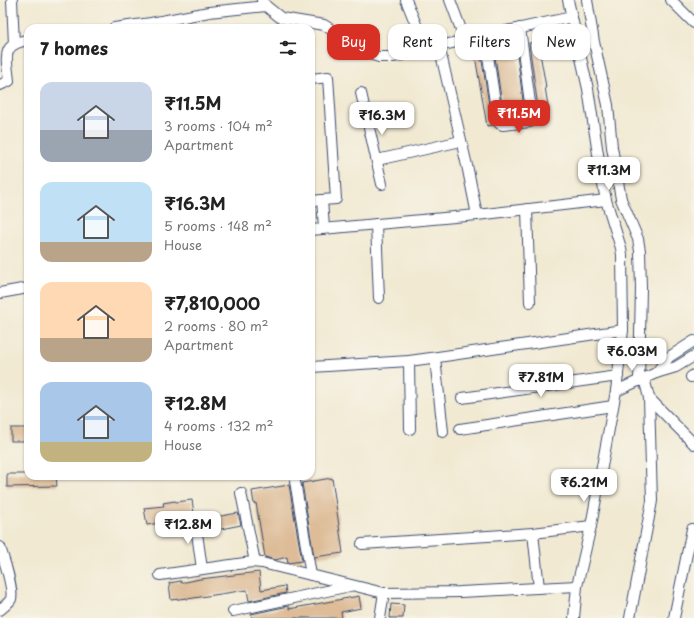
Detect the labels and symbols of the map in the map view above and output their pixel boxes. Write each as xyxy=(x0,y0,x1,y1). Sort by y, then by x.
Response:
pin: ₹11.5M xyxy=(486,100,552,134)
pin: ₹16.3M xyxy=(349,102,415,136)
pin: ₹11.3M xyxy=(576,157,642,191)
pin: ₹6.03M xyxy=(599,338,665,372)
pin: ₹7.81M xyxy=(508,364,574,398)
pin: ₹6.21M xyxy=(551,469,617,503)
pin: ₹12.8M xyxy=(155,511,221,545)

